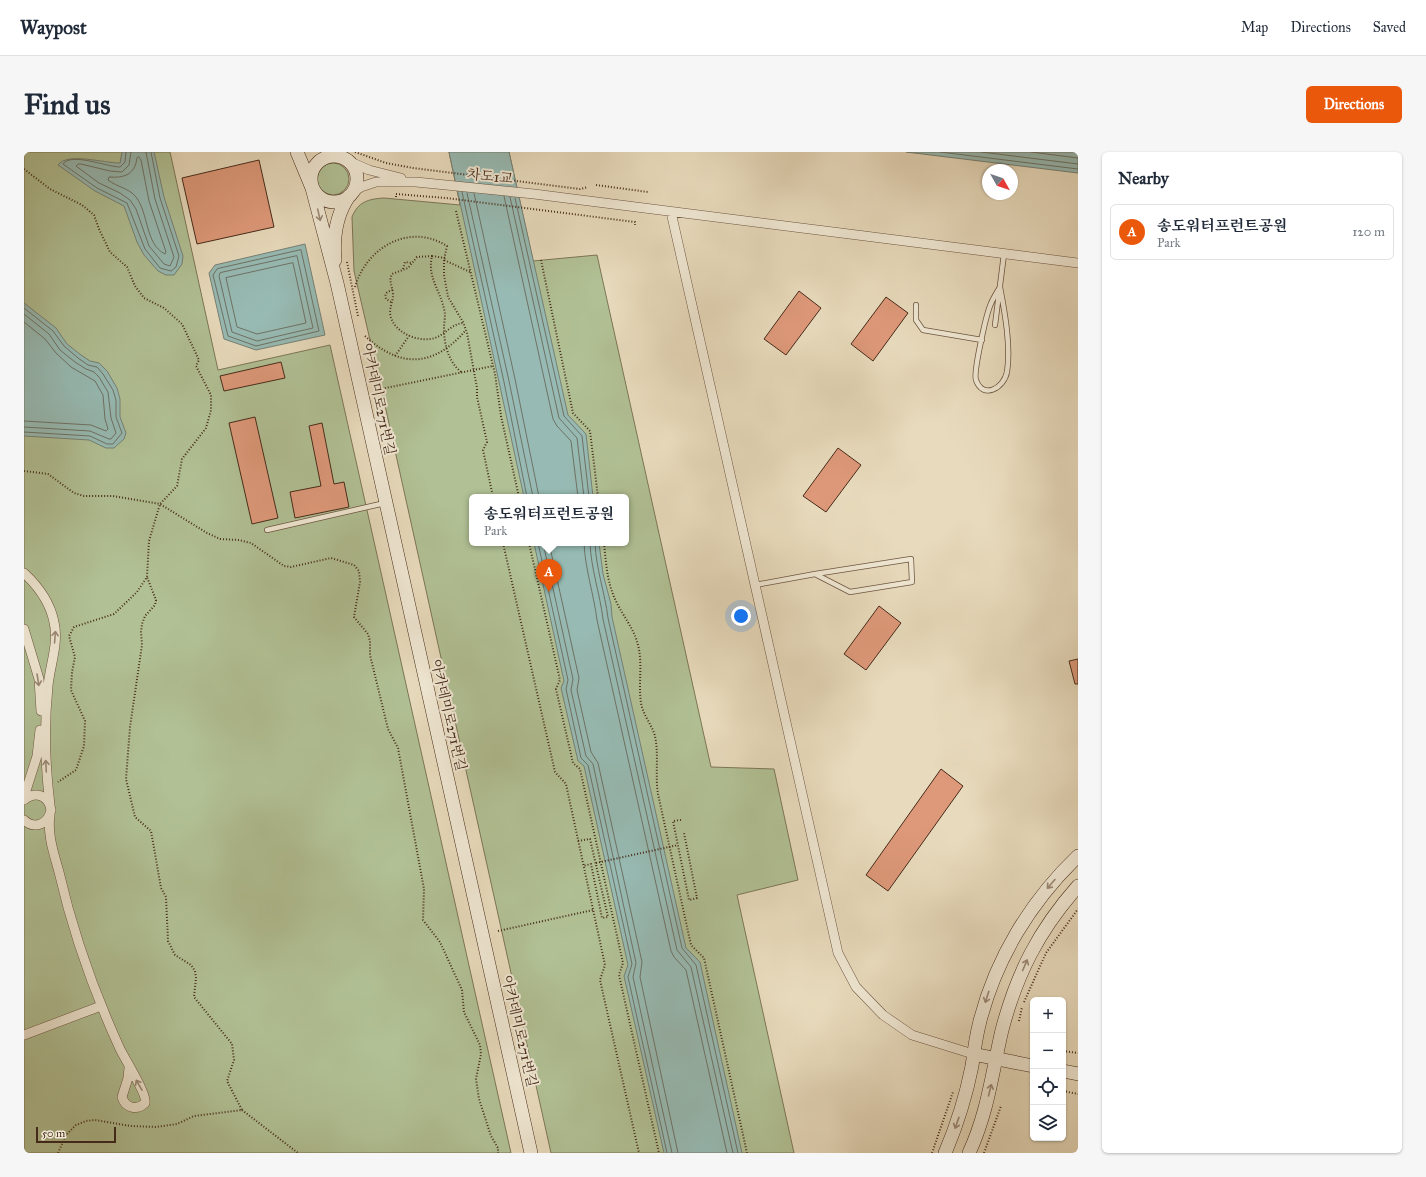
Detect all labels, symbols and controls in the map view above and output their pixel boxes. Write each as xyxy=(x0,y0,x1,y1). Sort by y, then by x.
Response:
text: Waypost xyxy=(20,16,87,39)
text: Map xyxy=(1241,19,1268,36)
text: Directions xyxy=(1290,19,1351,36)
text: Saved xyxy=(1373,19,1406,36)
button: Directions xyxy=(1306,86,1402,123)
text: Find us xyxy=(24,87,110,122)
north arrow xyxy=(982,164,1018,200)
street label: 차도1교 xyxy=(466,166,514,187)
text: Nearby xyxy=(1118,168,1169,189)
one-way arrow xyxy=(315,208,323,221)
text: 송도워터프런트공원 xyxy=(1157,217,1287,235)
text: A xyxy=(1128,224,1136,240)
text: 120 m xyxy=(1352,224,1385,240)
text: Park xyxy=(1157,235,1181,251)
street label: 아카데미로271번길 xyxy=(358,341,399,457)
popup xyxy=(469,494,629,546)
text: 송도워터프런트공원 xyxy=(484,505,614,523)
text: Park xyxy=(484,523,507,539)
pin: A xyxy=(536,559,562,592)
your location xyxy=(731,606,751,626)
one-way arrow xyxy=(52,631,59,644)
street label: 아카데미로271번길 xyxy=(427,658,470,773)
one-way arrow xyxy=(35,673,43,686)
one-way arrow xyxy=(42,760,50,773)
one-way arrow xyxy=(1047,879,1056,890)
one-way arrow xyxy=(1021,959,1029,971)
street label: 아카데미로271번길 xyxy=(498,974,541,1089)
one-way arrow xyxy=(983,991,991,1003)
map controls xyxy=(1030,997,1066,1141)
button: + xyxy=(1030,997,1066,1033)
button: − xyxy=(1030,1033,1066,1069)
button: locate xyxy=(1030,1069,1066,1105)
one-way arrow xyxy=(134,1079,142,1091)
one-way arrow xyxy=(987,1083,995,1096)
button: layers xyxy=(1030,1105,1066,1141)
one-way arrow xyxy=(952,1117,960,1129)
scale bar xyxy=(36,1125,116,1144)
text: 50 m xyxy=(42,1127,65,1140)

